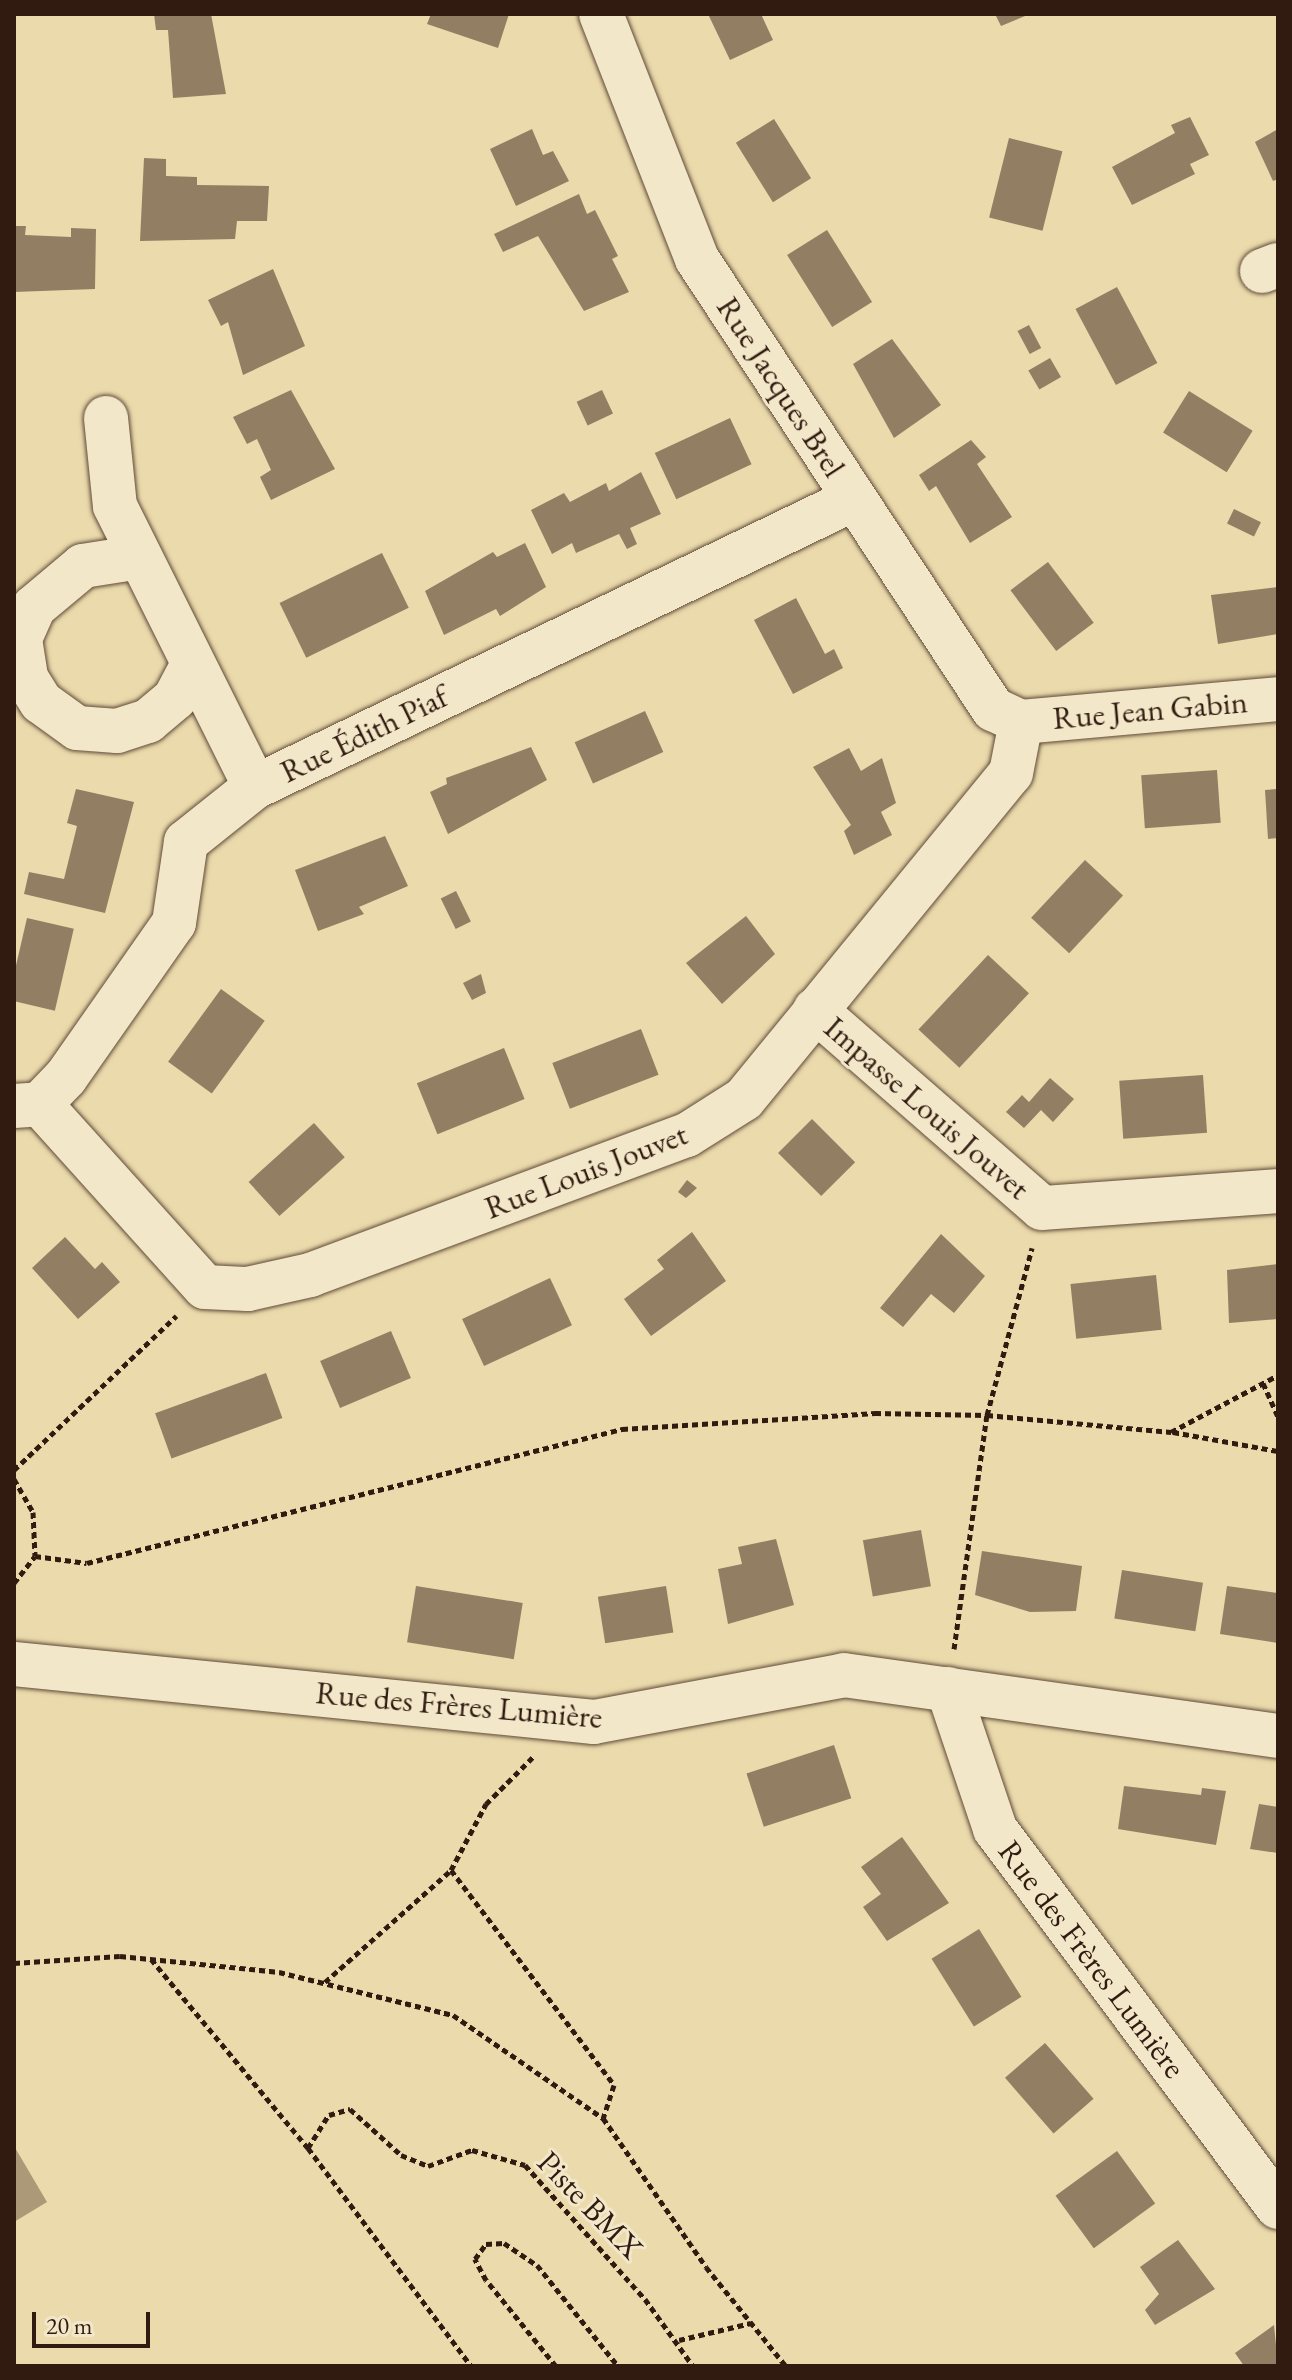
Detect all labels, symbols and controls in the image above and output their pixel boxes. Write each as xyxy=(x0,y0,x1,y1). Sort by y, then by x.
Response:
street label: Rue Jacques Brel xyxy=(709,290,853,484)
street label: Rue Édith Piaf xyxy=(274,677,454,791)
street label: Rue Jean Gabin xyxy=(1051,682,1249,738)
street label: Impasse Louis Jouvet xyxy=(817,1008,1037,1208)
street label: Rue Louis Jouvet xyxy=(479,1115,693,1227)
street label: Rue des Frères Lumière xyxy=(314,1673,604,1737)
street label: Rue des Frères Lumière xyxy=(990,1833,1194,2085)
street label: Piste BMX xyxy=(529,2143,651,2267)
scale bar xyxy=(36,2296,154,2346)
text: 20 m xyxy=(46,2310,93,2341)

